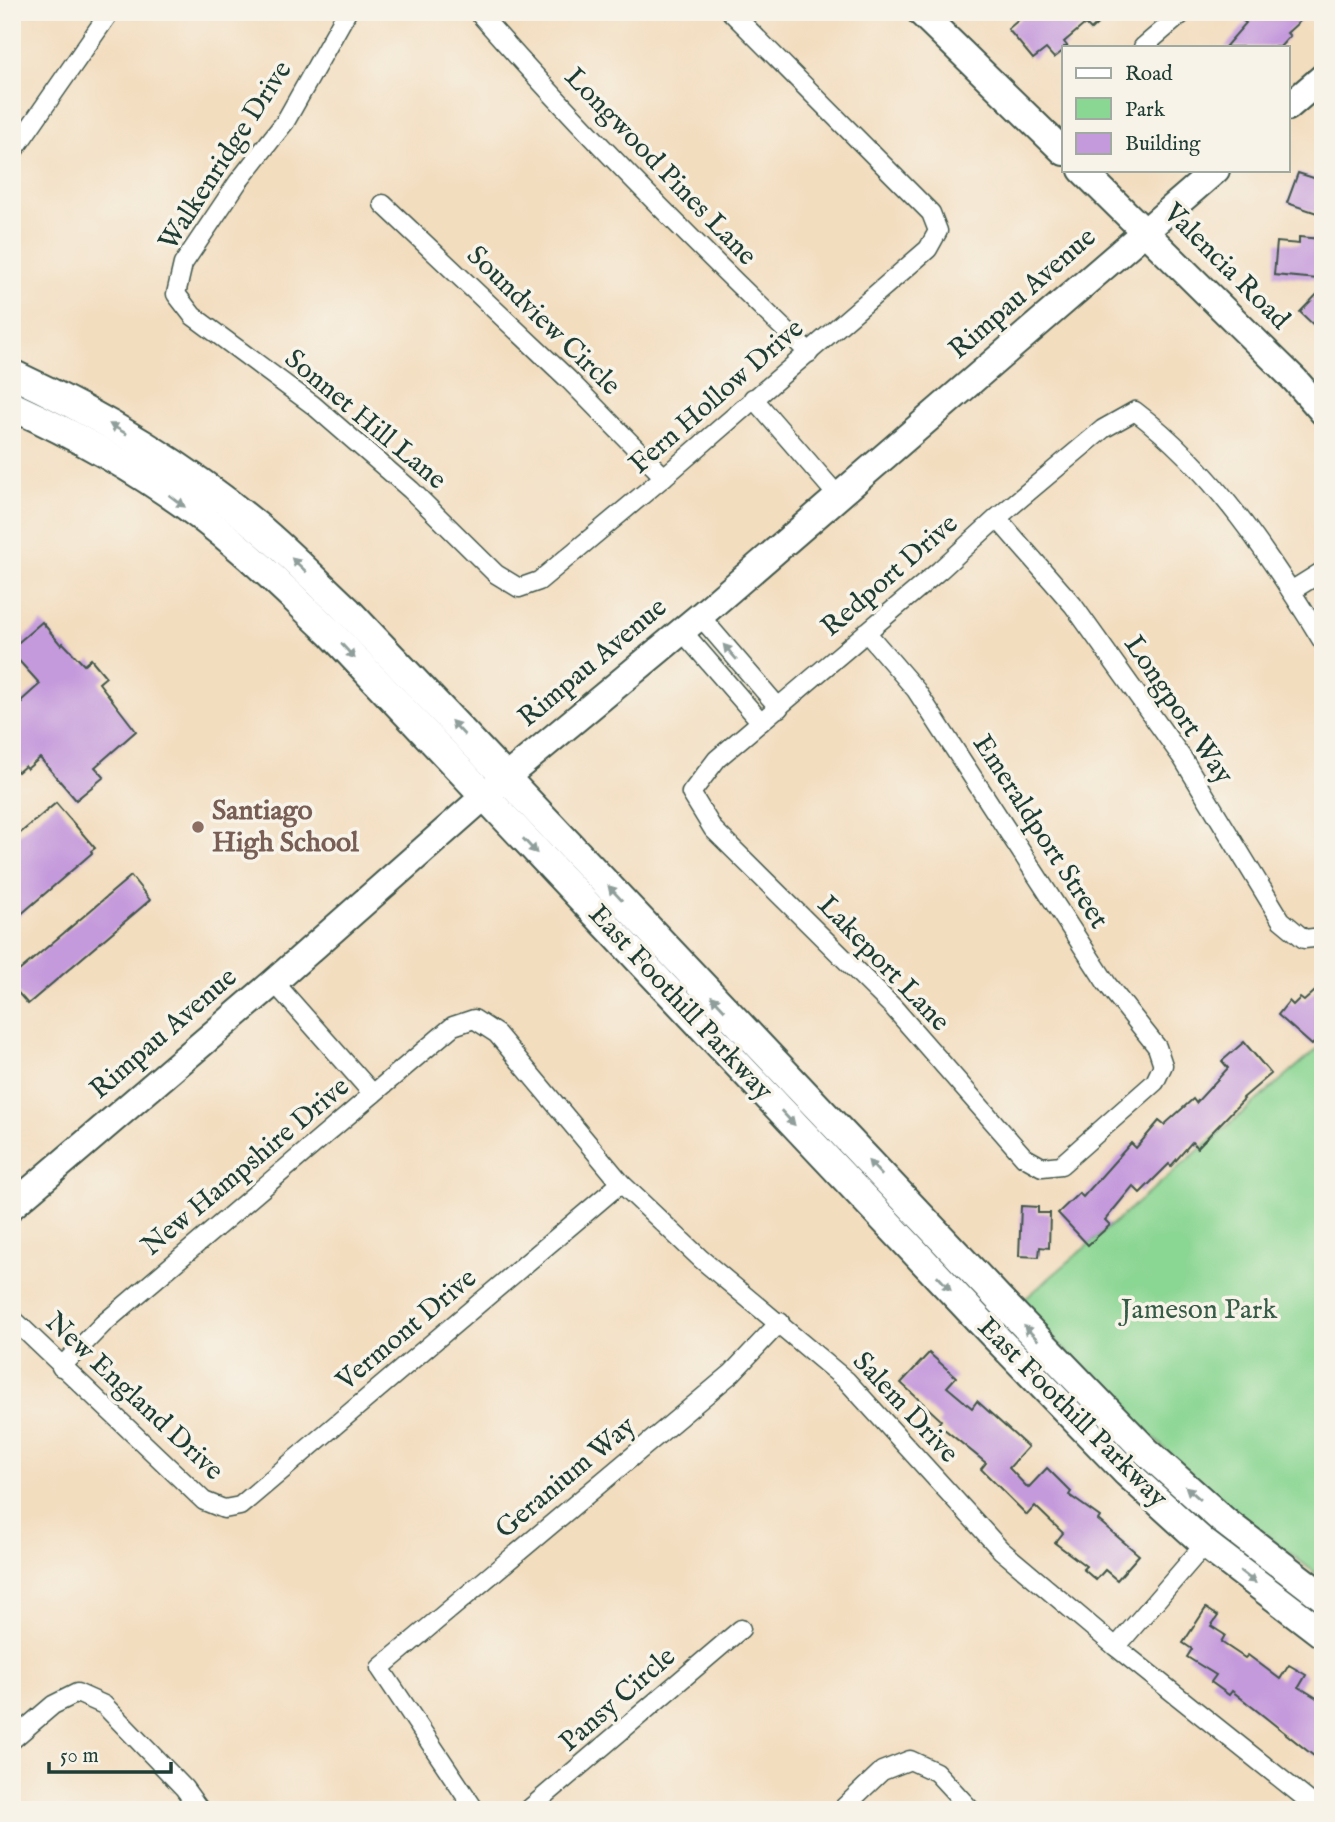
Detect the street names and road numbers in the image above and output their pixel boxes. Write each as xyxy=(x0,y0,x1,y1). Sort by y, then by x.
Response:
street label: Walkenridge Drive xyxy=(152,54,300,257)
street label: Longwood Pines Lane xyxy=(556,61,764,274)
street label: Valencia Road xyxy=(1155,196,1297,338)
street label: Rimpau Avenue xyxy=(942,220,1104,367)
street label: Soundview Circle xyxy=(459,239,627,403)
street label: Fern Hollow Drive xyxy=(623,312,812,482)
street label: Sonnet Hill Lane xyxy=(277,342,453,498)
street label: Redport Drive xyxy=(814,507,966,645)
street label: Rimpau Avenue xyxy=(511,590,675,735)
street label: Longport Way xyxy=(1115,629,1241,791)
street label: Emeraldport Street xyxy=(964,728,1116,936)
street label: Lakeport Lane xyxy=(809,889,957,1039)
street label: East Foothill Parkway xyxy=(580,898,780,1108)
street label: Rimpau Avenue xyxy=(83,960,245,1107)
street label: New Hampshire Drive xyxy=(135,1070,357,1264)
street label: Vermont Drive xyxy=(329,1261,484,1399)
street label: New England Drive xyxy=(37,1305,231,1489)
street label: East Foothill Parkway xyxy=(969,1310,1175,1516)
street label: Salem Drive xyxy=(845,1345,966,1471)
street label: Geranium Way xyxy=(489,1409,644,1547)
street label: Pansy Circle xyxy=(553,1640,683,1760)

